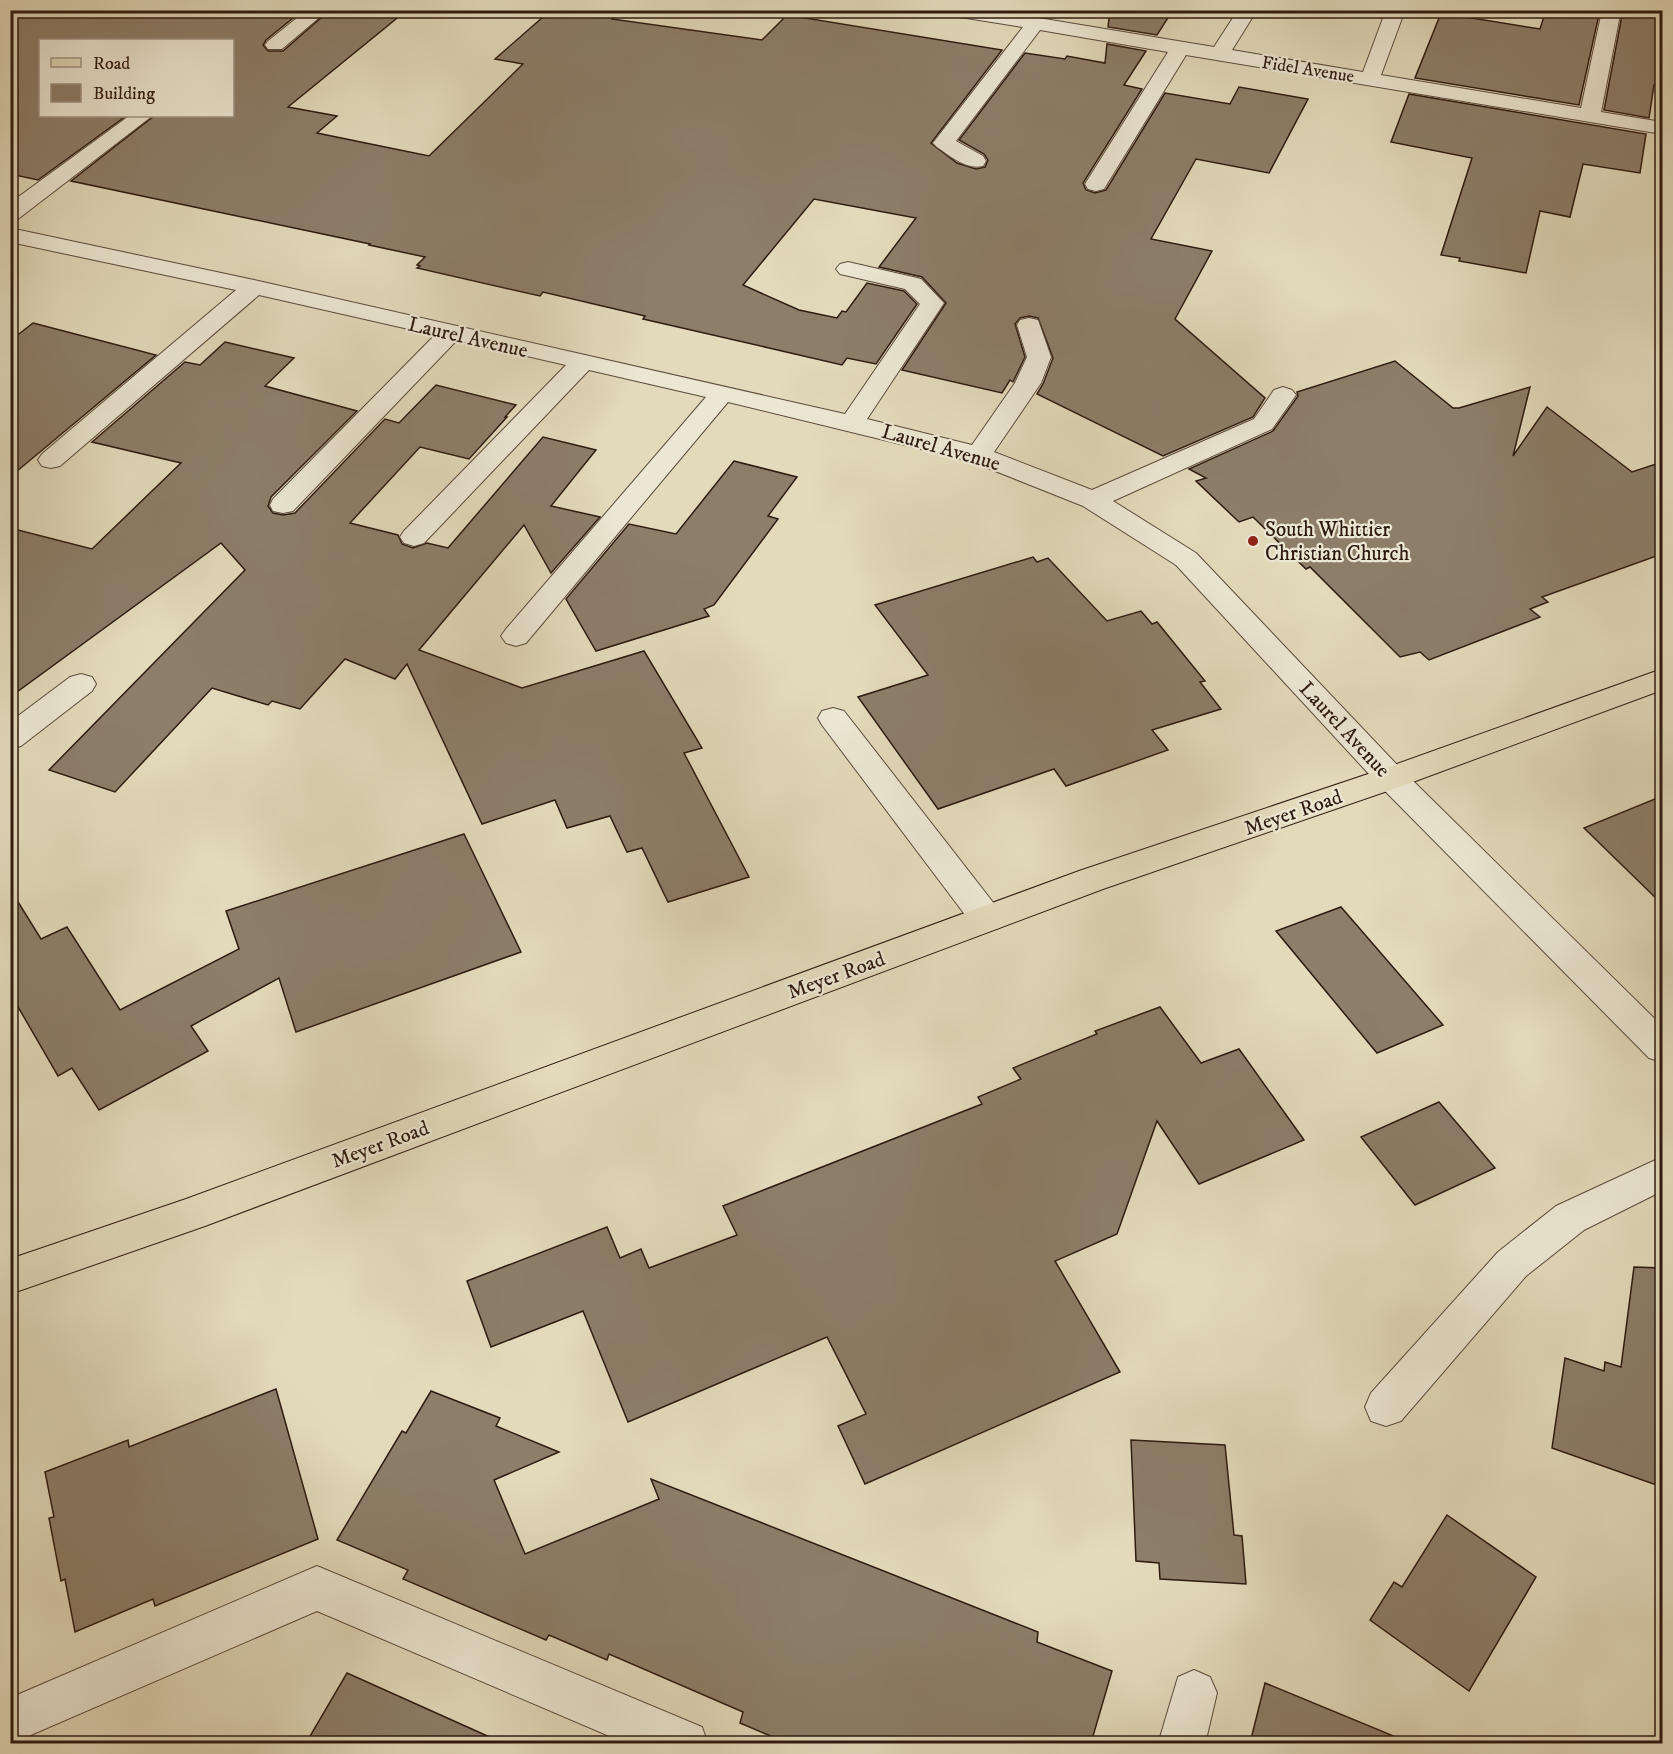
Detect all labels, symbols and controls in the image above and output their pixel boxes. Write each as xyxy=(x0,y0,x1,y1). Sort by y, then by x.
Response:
legend xyxy=(39,39,234,117)
street label: Fidel Avenue xyxy=(1260,52,1356,88)
text: Road xyxy=(93,53,130,75)
text: Building xyxy=(93,83,155,105)
street label: Laurel Avenue xyxy=(405,312,530,364)
street label: Laurel Avenue xyxy=(878,419,1003,477)
place label: South Whittier Christian Church xyxy=(1265,517,1410,567)
marker: South Whittier Christian Church xyxy=(1246,534,1260,548)
street label: Laurel Avenue xyxy=(1293,676,1396,783)
street label: Meyer Road xyxy=(1241,784,1346,842)
street label: Meyer Road xyxy=(784,946,889,1006)
street label: Meyer Road xyxy=(328,1115,433,1175)

